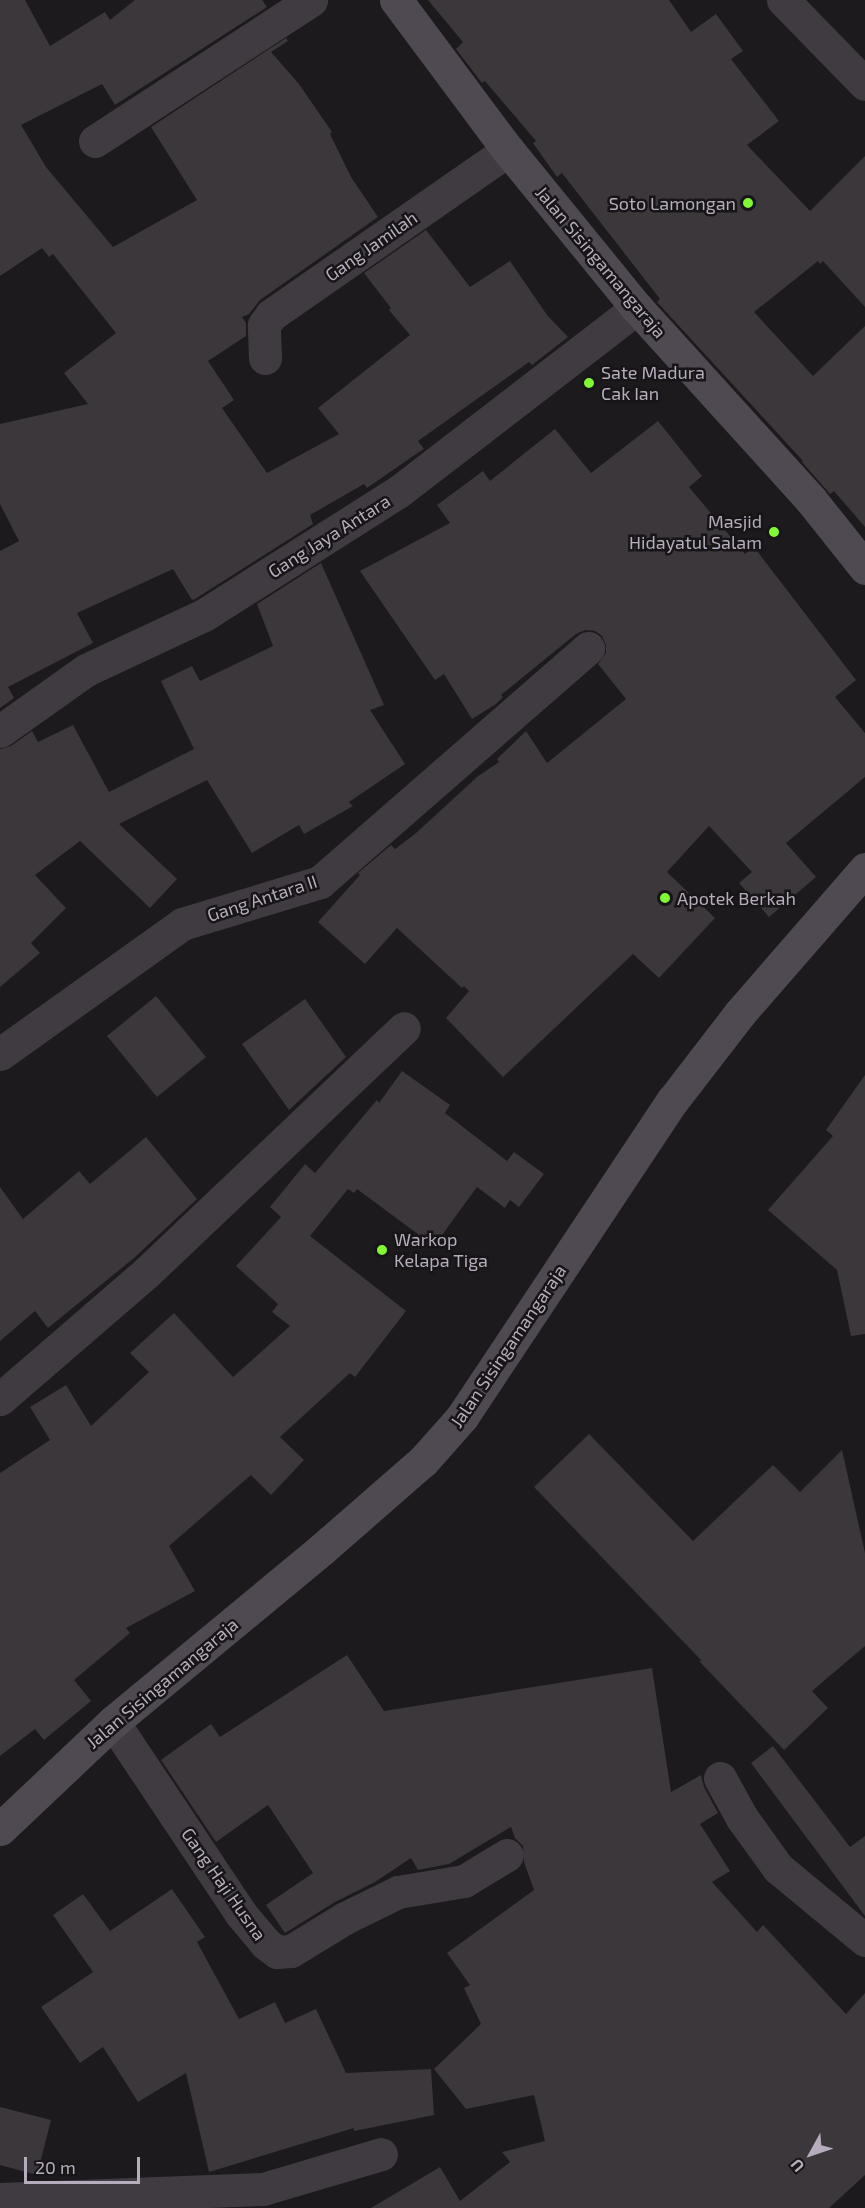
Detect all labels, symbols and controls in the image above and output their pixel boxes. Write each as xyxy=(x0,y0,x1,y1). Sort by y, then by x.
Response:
street label: Jalan Sisingamangaraja xyxy=(531,182,671,342)
place label: Soto Lamongan xyxy=(609,192,736,214)
marker: Soto Lamongan xyxy=(741,196,755,210)
street label: Gang Jamilah xyxy=(321,206,421,286)
place label: Sate Madura Cak Ian xyxy=(601,362,705,404)
marker: Sate Madura Cak Ian xyxy=(582,376,596,390)
street label: Gang Jaya Antara xyxy=(264,490,394,582)
place label: Masjid Hidayatul Salam xyxy=(629,511,762,554)
marker: Masjid Hidayatul Salam xyxy=(767,525,781,539)
street label: Gang Antara II xyxy=(204,870,320,926)
place label: Apotek Berkah xyxy=(677,887,796,909)
marker: Apotek Berkah xyxy=(658,891,672,905)
place label: Warkop Kelapa Tiga xyxy=(394,1229,488,1272)
marker: Warkop Kelapa Tiga xyxy=(375,1243,389,1257)
street label: Jalan Sisingamangaraja xyxy=(445,1261,571,1431)
street label: Jalan Sisingamangaraja xyxy=(82,1613,242,1753)
street label: Gang Haji Husna xyxy=(177,1824,271,1944)
north arrow xyxy=(781,2124,841,2184)
scale bar xyxy=(27,2145,142,2183)
text: 20 m xyxy=(35,2156,76,2178)
text: U xyxy=(786,2156,808,2176)

